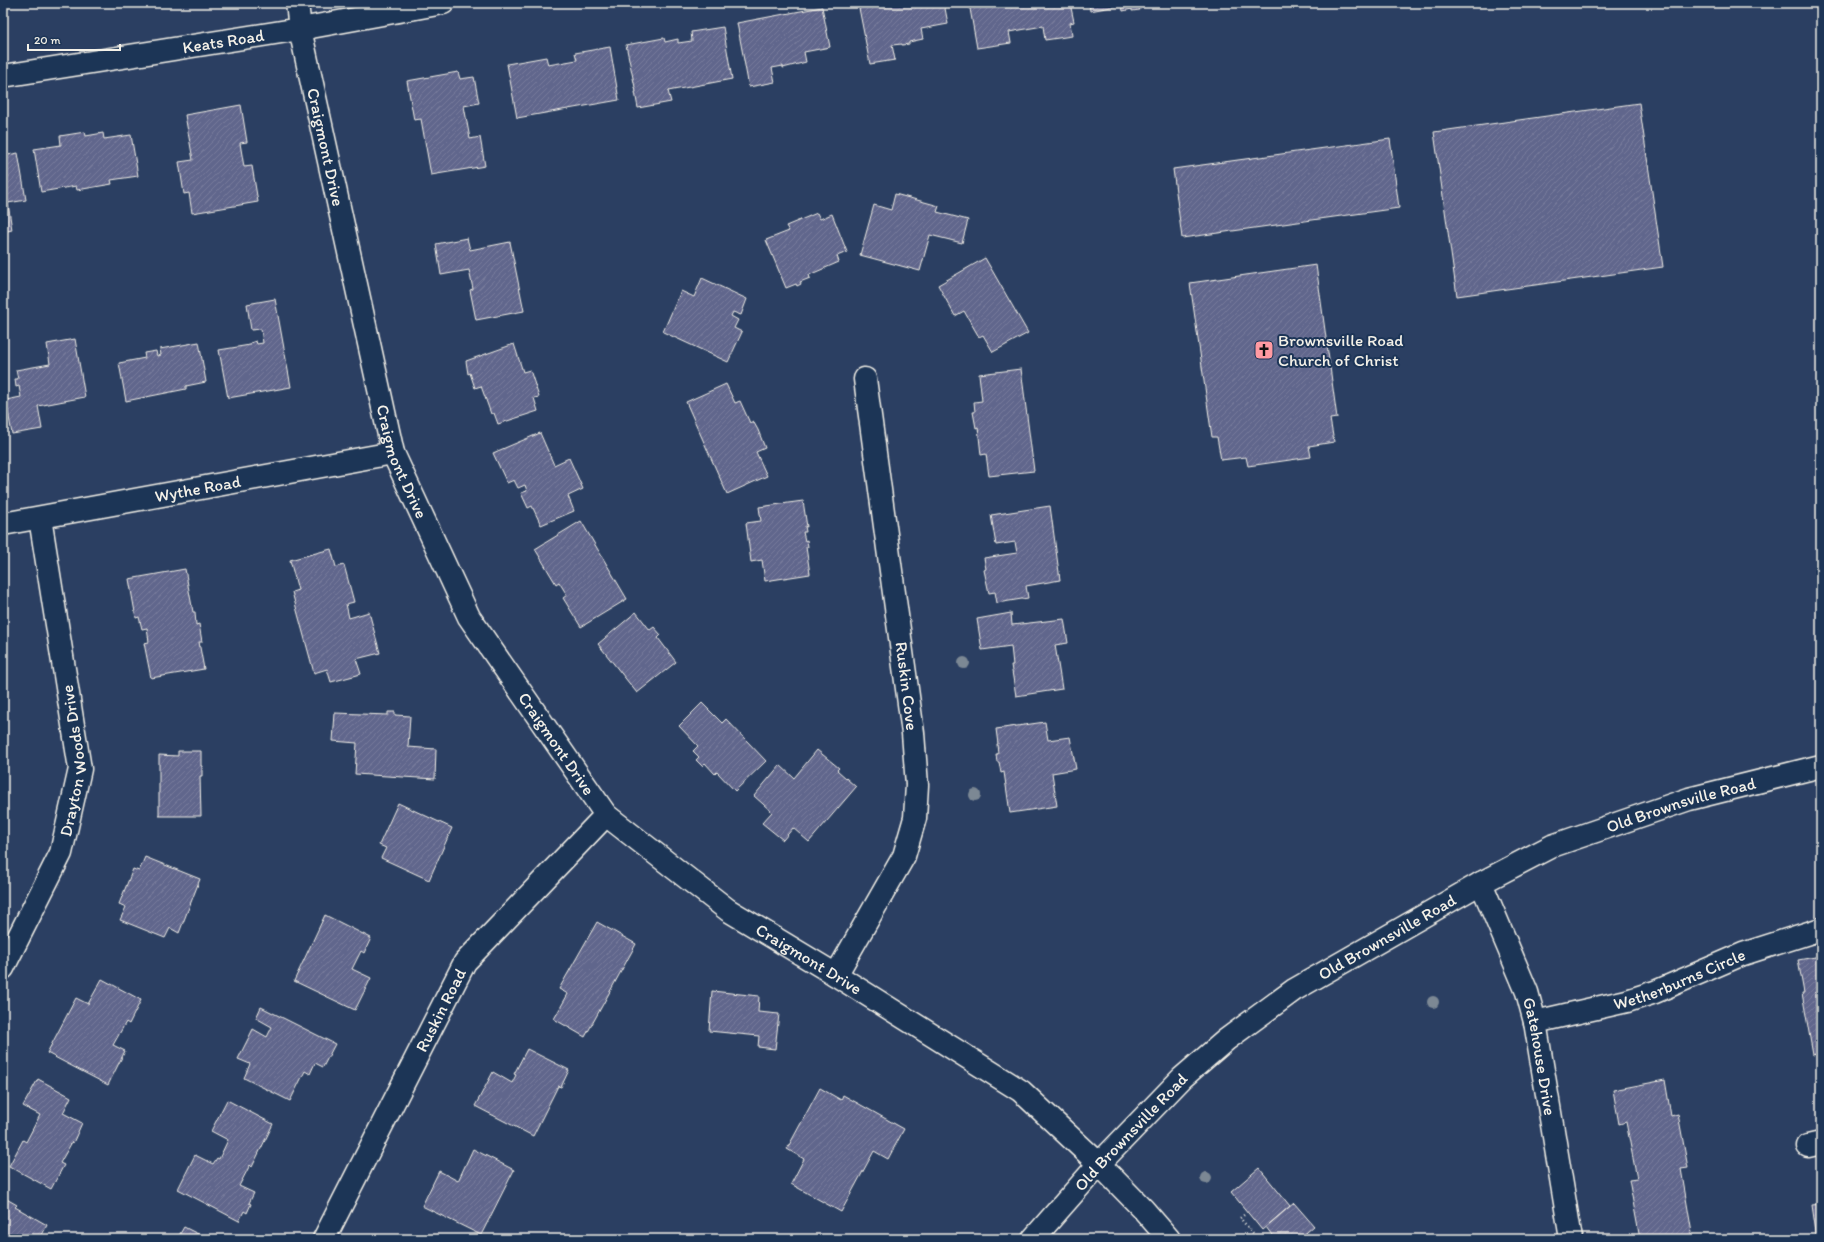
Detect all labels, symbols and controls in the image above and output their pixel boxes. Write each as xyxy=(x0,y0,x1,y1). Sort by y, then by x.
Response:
street label: Keats Road xyxy=(181,25,266,57)
scale bar xyxy=(28,26,120,52)
text: 20 m xyxy=(34,33,61,47)
street label: Craigmont Drive xyxy=(303,86,349,208)
place label: Brownsville Road Church of Christ xyxy=(1278,330,1403,370)
church icon: Brownsville Road Church of Christ xyxy=(1253,339,1275,361)
street label: Craigmont Drive xyxy=(373,403,432,522)
street label: Wythe Road xyxy=(153,471,243,506)
street label: Ruskin Cove xyxy=(892,640,922,732)
street label: Drayton Woods Drive xyxy=(55,684,91,838)
street label: Craigmont Drive xyxy=(514,688,599,799)
street label: Old Brownsville Road xyxy=(1603,773,1758,837)
street label: Old Brownsville Road xyxy=(1315,889,1460,984)
street label: Craigmont Drive xyxy=(752,919,866,999)
street label: Wetherburns Circle xyxy=(1612,944,1748,1014)
street label: Ruskin Road xyxy=(411,964,470,1055)
street label: Gatehouse Drive xyxy=(1519,995,1560,1117)
street label: Old Brownsville Road xyxy=(1070,1068,1192,1195)

